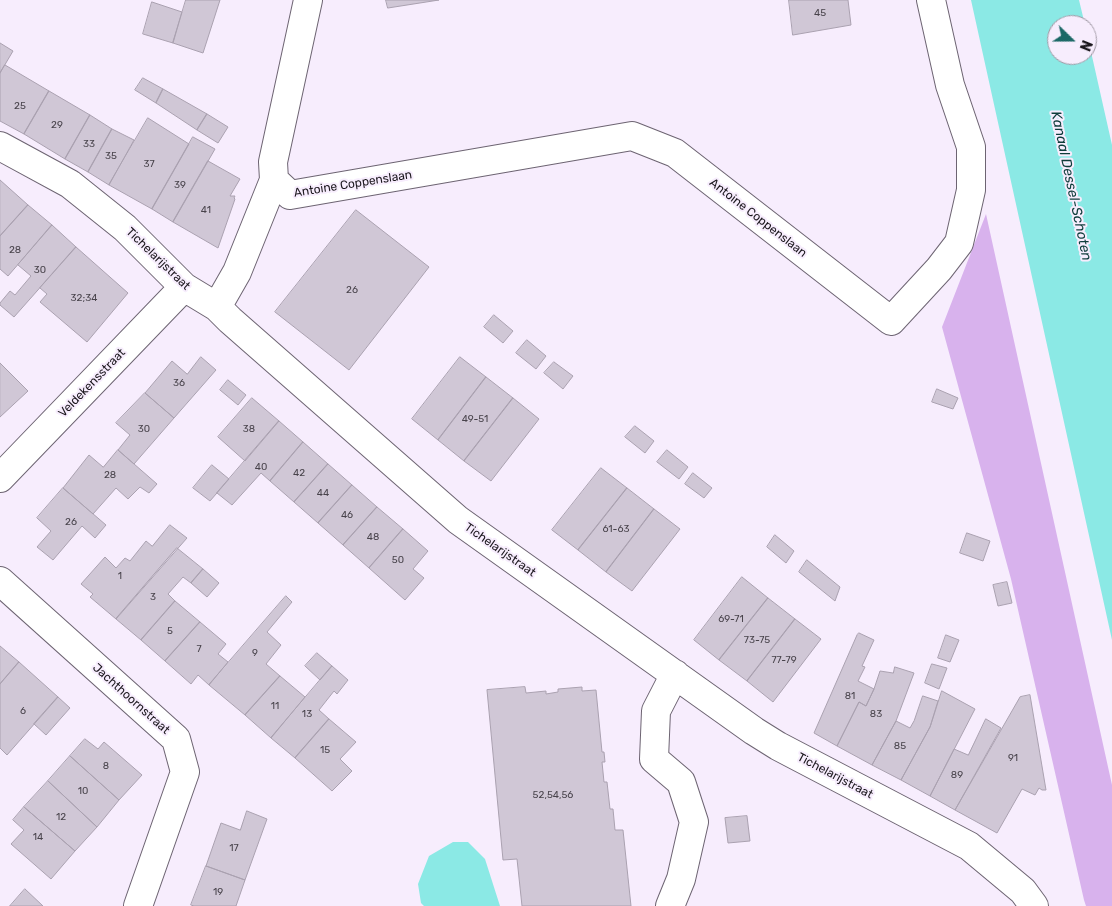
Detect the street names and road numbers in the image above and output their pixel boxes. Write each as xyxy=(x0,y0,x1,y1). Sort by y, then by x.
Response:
street label: Antoine Coppenslaan xyxy=(293,168,413,200)
street label: Antoine Coppenslaan xyxy=(707,176,809,260)
street label: Tichelarijstraat xyxy=(123,225,193,293)
street label: Veldekensstraat xyxy=(56,346,128,420)
street label: Tichelarijstraat xyxy=(462,520,538,580)
street label: Jachthoornstraat xyxy=(89,661,173,737)
street label: Tichelarijstraat xyxy=(795,750,875,802)

